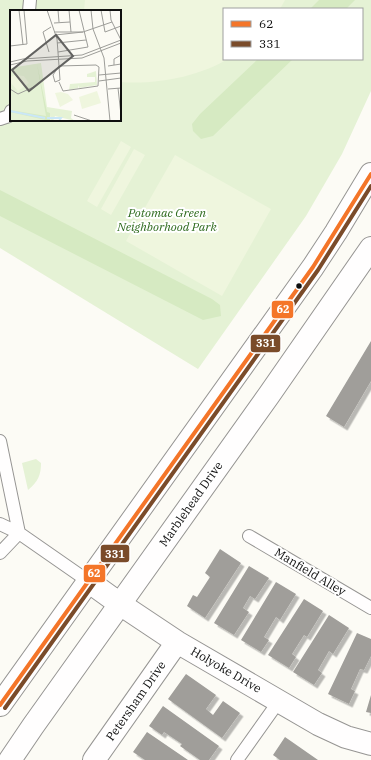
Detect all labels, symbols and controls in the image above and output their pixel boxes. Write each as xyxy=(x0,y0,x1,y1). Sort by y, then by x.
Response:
legend xyxy=(223,8,363,60)
inset map xyxy=(10,10,121,121)
text: 62 xyxy=(259,16,273,31)
text: 331 xyxy=(259,36,281,51)
park label: Potomac Green Neighborhood Park xyxy=(116,205,217,234)
unlabelled marker xyxy=(294,281,304,291)
line badge: 62 xyxy=(271,300,294,319)
text: 62 xyxy=(276,302,290,316)
line badge: 331 xyxy=(250,334,281,353)
text: 331 xyxy=(256,336,276,350)
street label: Marblehead Drive xyxy=(156,458,226,549)
line badge: 331 xyxy=(100,544,130,563)
street label: Manfield Alley xyxy=(272,544,349,599)
text: 331 xyxy=(105,547,125,561)
line badge: 62 xyxy=(83,564,106,583)
text: 62 xyxy=(87,566,101,580)
street label: Holyoke Drive xyxy=(188,643,264,696)
street label: Petersham Drive xyxy=(102,658,169,744)

